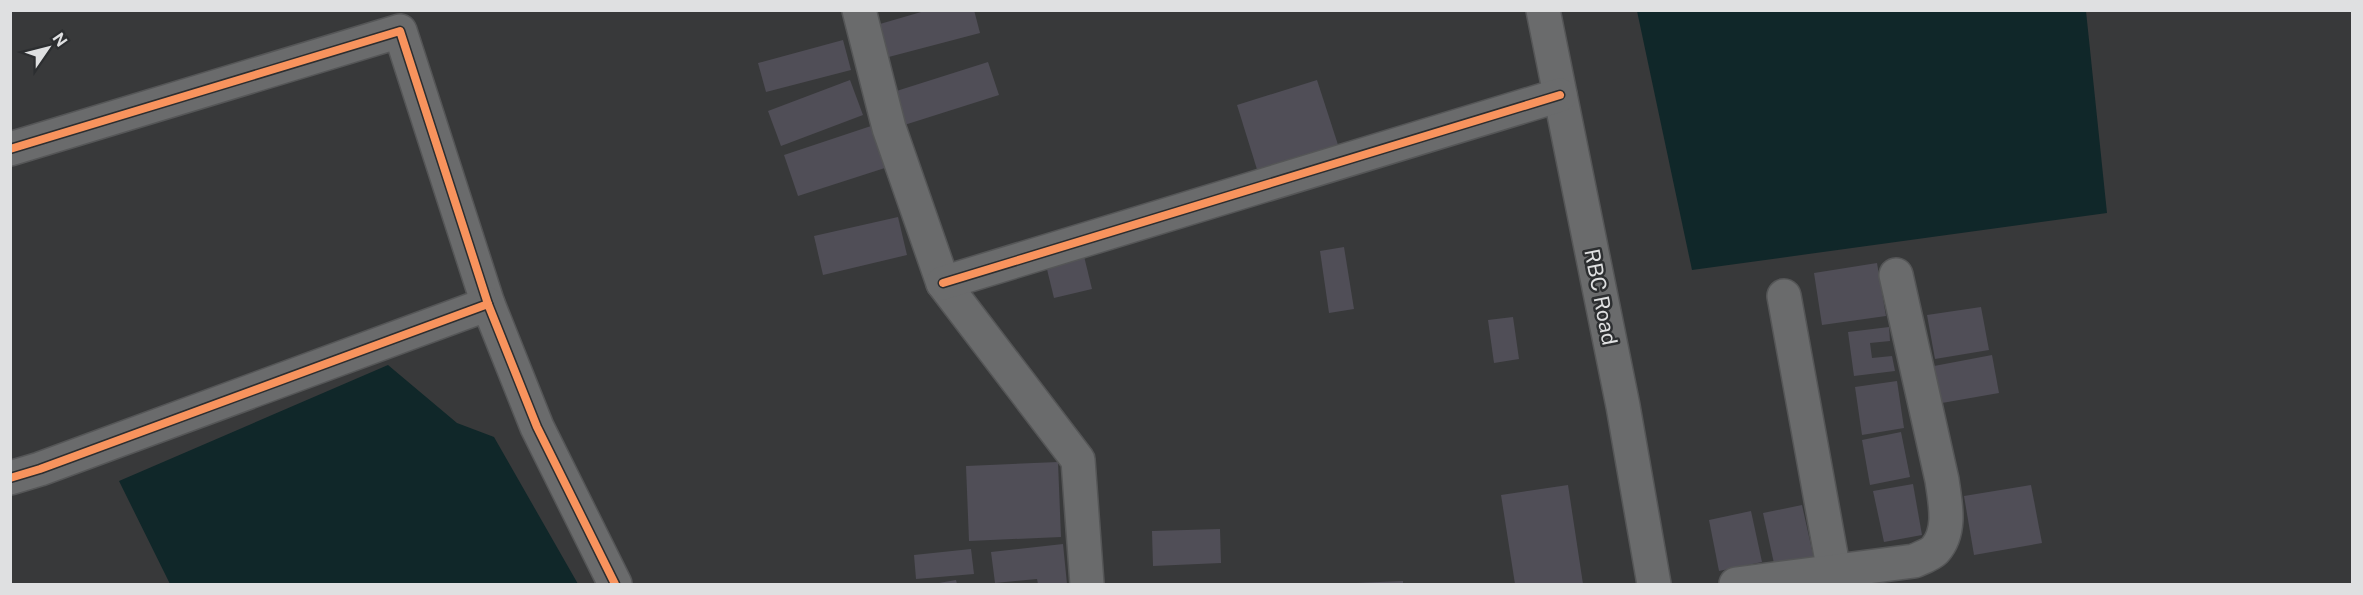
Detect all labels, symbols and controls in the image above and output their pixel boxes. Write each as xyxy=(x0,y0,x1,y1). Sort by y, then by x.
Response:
north arrow xyxy=(18,18,78,78)
text: N xyxy=(49,29,71,50)
street label: RBC Road xyxy=(1579,247,1623,347)

